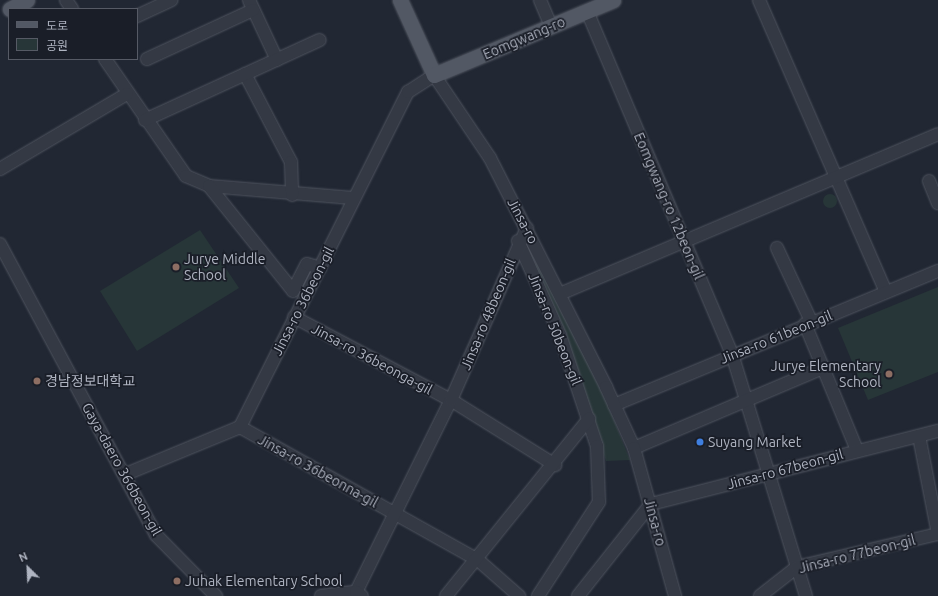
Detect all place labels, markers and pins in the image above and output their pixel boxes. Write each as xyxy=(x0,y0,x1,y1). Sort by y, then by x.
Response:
place label: Jurye Middle School xyxy=(184,251,265,284)
marker: Jurye Middle School xyxy=(171,262,181,272)
place label: Jurye Elementary School xyxy=(771,358,881,390)
marker: Jurye Elementary School xyxy=(884,369,894,379)
place label: 경남정보대학교 xyxy=(45,373,135,389)
marker: 경남정보대학교 xyxy=(32,376,42,386)
place label: Suyang Market xyxy=(708,434,801,450)
marker: Suyang Market xyxy=(695,437,705,447)
place label: Juhak Elementary School xyxy=(185,573,343,589)
marker: Juhak Elementary School xyxy=(172,576,182,586)

